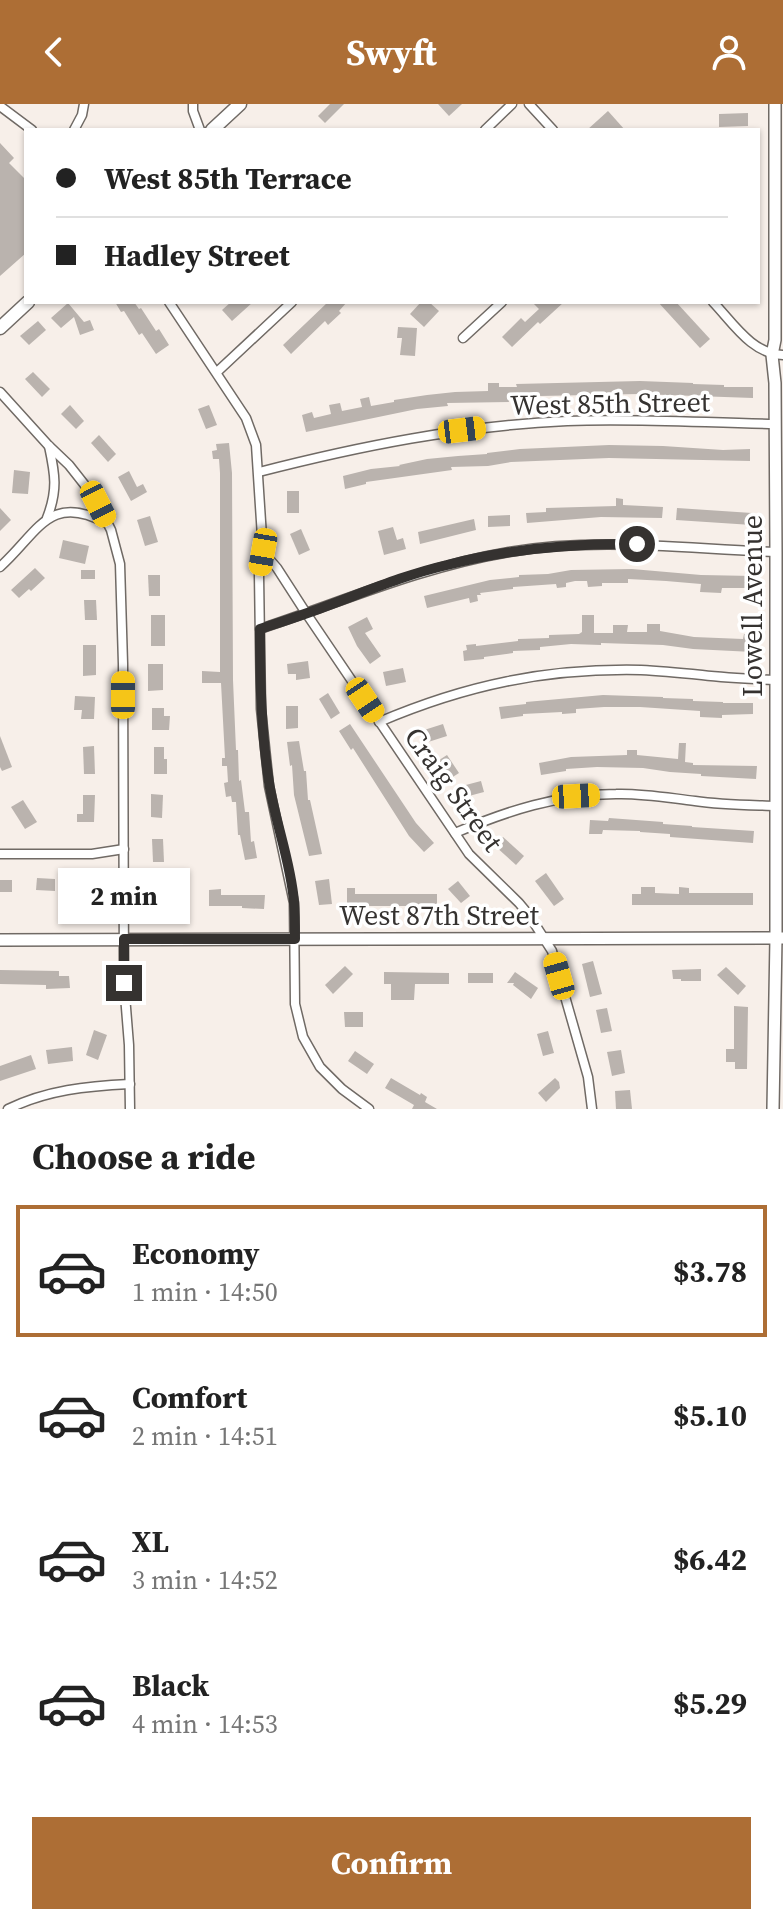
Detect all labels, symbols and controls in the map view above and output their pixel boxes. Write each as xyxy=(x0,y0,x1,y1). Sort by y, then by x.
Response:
text: Swyft xyxy=(346,28,437,77)
icon: back xyxy=(32,30,76,74)
icon: person xyxy=(707,30,751,74)
text: West 85th Terrace xyxy=(104,158,352,199)
text: Hadley Street xyxy=(104,235,290,276)
street label: West 85th Street xyxy=(510,382,711,424)
car xyxy=(437,415,487,445)
car xyxy=(76,477,120,531)
street label: Lowell Avenue xyxy=(733,515,771,697)
car xyxy=(247,526,279,578)
route start xyxy=(619,526,655,562)
car xyxy=(111,671,135,719)
car xyxy=(342,673,388,727)
street label: Craig Street xyxy=(396,719,513,860)
car xyxy=(551,783,601,809)
callout: 2 min xyxy=(58,867,190,923)
text: 2 min xyxy=(90,878,158,914)
street label: West 87th Street xyxy=(339,896,540,934)
car xyxy=(541,950,577,1002)
route end xyxy=(106,965,142,1001)
text: Choose a ride xyxy=(32,1132,255,1181)
text: Economy xyxy=(132,1233,260,1274)
icon: car xyxy=(36,1235,108,1307)
text: $3.78 xyxy=(673,1251,747,1292)
text: 1 min · 14:50 xyxy=(132,1274,278,1310)
text: Comfort xyxy=(132,1377,247,1418)
icon: car xyxy=(36,1379,108,1451)
text: $5.10 xyxy=(673,1395,747,1436)
text: 2 min · 14:51 xyxy=(132,1418,278,1454)
text: XL xyxy=(132,1521,169,1562)
icon: car xyxy=(36,1523,108,1595)
text: $6.42 xyxy=(673,1539,747,1580)
text: 3 min · 14:52 xyxy=(132,1562,278,1598)
text: Black xyxy=(132,1665,209,1706)
icon: car xyxy=(36,1667,108,1739)
text: $5.29 xyxy=(673,1683,747,1724)
text: 4 min · 14:53 xyxy=(132,1706,278,1742)
button: Confirm xyxy=(32,1817,751,1909)

